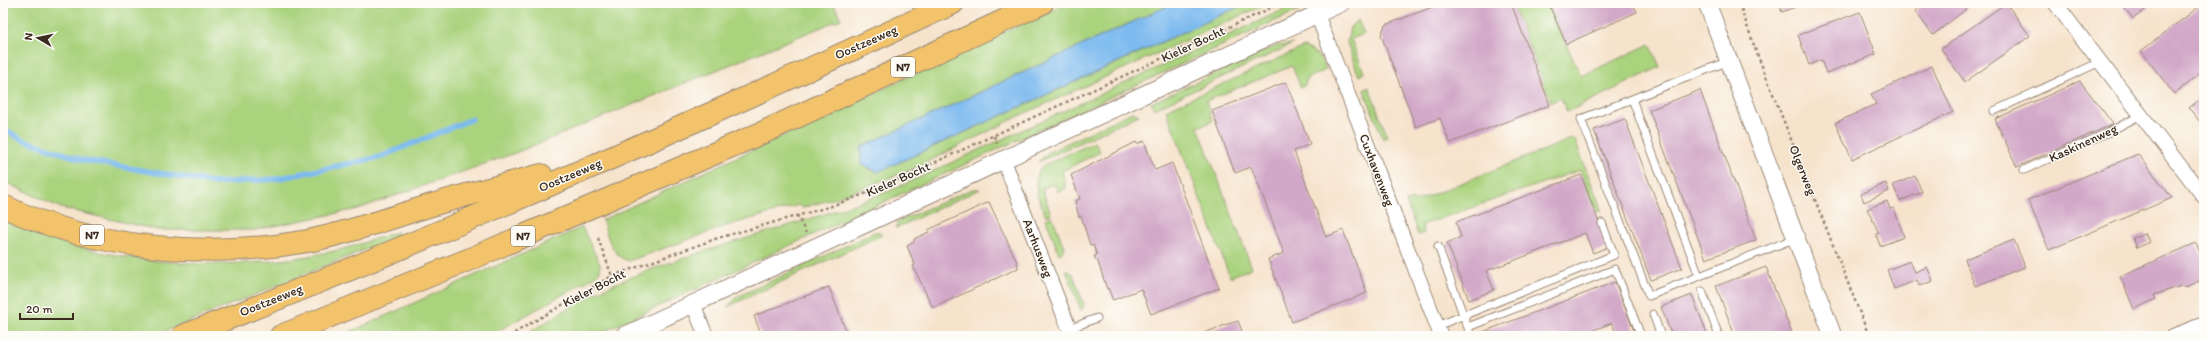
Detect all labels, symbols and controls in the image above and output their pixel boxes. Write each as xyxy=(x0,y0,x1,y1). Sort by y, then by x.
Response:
north arrow xyxy=(18,18,58,58)
street label: Oostzeeweg xyxy=(832,21,900,62)
street label: Kieler Bocht xyxy=(1159,23,1227,65)
text: N xyxy=(22,32,36,41)
road number: N7 xyxy=(891,57,915,77)
street label: Kaskinenweg xyxy=(2047,121,2120,165)
street label: Cuxhavenweg xyxy=(1356,132,1398,209)
street label: Olgerweg xyxy=(1786,143,1820,198)
street label: Oostzeeweg xyxy=(536,155,604,195)
street label: Kieler Bocht xyxy=(864,158,933,200)
street label: Aarhusweg xyxy=(1020,217,1056,280)
road number: N7 xyxy=(80,225,104,245)
road number: N7 xyxy=(511,226,535,246)
street label: Kieler Bocht xyxy=(560,266,628,310)
street label: Oostzeeweg xyxy=(237,280,305,319)
scale bar xyxy=(20,295,73,321)
text: 20 m xyxy=(26,302,53,316)

